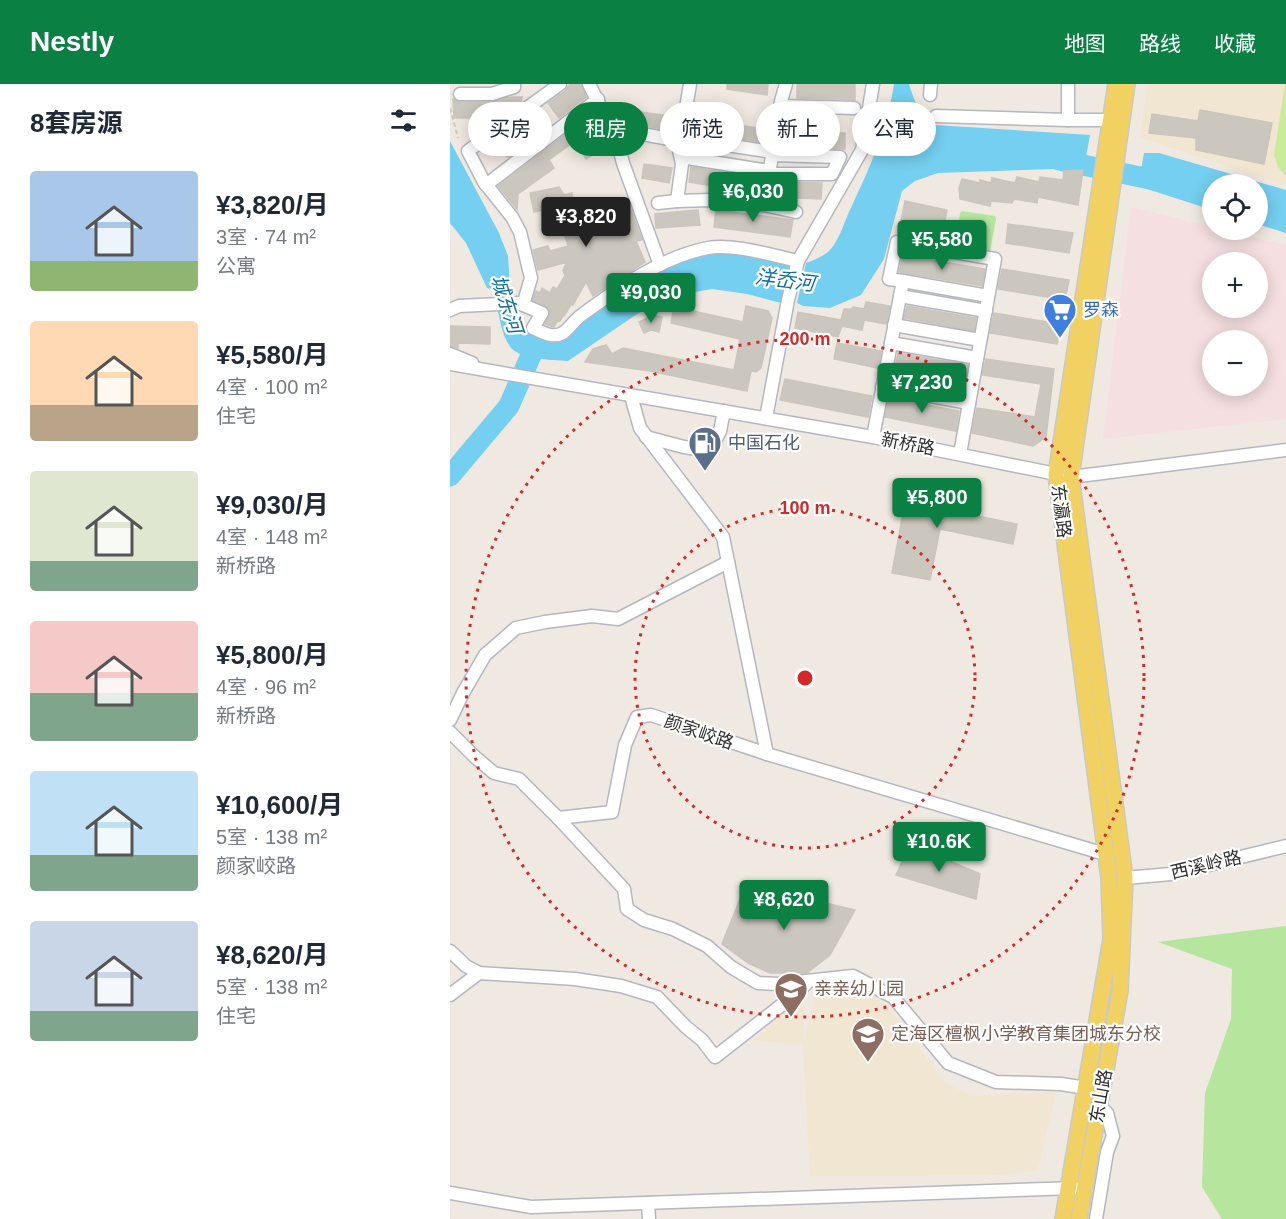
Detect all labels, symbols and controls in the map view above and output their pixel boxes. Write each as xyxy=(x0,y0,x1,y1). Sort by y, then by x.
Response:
text: Nestly xyxy=(30,26,114,57)
text: 地图 xyxy=(1064,32,1106,55)
text: 路线 xyxy=(1139,32,1181,55)
text: 收藏 xyxy=(1214,32,1256,55)
chip: 买房 xyxy=(468,102,552,156)
chip: 租房 xyxy=(564,102,648,156)
chip: 筛选 xyxy=(660,102,744,156)
chip: 新上 xyxy=(756,102,840,156)
chip: 公寓 xyxy=(852,102,936,156)
icon: filters xyxy=(387,104,420,137)
text: 8套房源 xyxy=(30,108,122,138)
pin: ¥6,030 xyxy=(704,172,802,223)
map controls xyxy=(1202,174,1268,396)
button: locate xyxy=(1202,174,1268,240)
text: ¥6,030 xyxy=(722,180,784,202)
text: ¥3,820/月 xyxy=(216,190,329,220)
icon: home xyxy=(78,195,150,267)
pin: ¥3,820 xyxy=(537,197,635,248)
text: ¥3,820 xyxy=(555,205,617,227)
pin: ¥5,580 xyxy=(893,220,991,271)
text: 3室 · 74 m² xyxy=(216,226,316,248)
text: ¥5,580 xyxy=(911,228,973,250)
button: + xyxy=(1202,252,1268,318)
text: 公寓 xyxy=(216,255,256,277)
water label: 洋岙河 xyxy=(754,265,820,295)
water label: 城东河 xyxy=(487,272,528,340)
pin: ¥9,030 xyxy=(602,273,700,324)
text: ¥9,030 xyxy=(620,281,682,303)
supermarket icon: 罗森 xyxy=(1042,292,1078,339)
place label: 罗森 xyxy=(1083,300,1119,320)
text: 200 m xyxy=(779,329,831,349)
button: − xyxy=(1202,330,1268,396)
text: ¥5,580/月 xyxy=(216,340,329,370)
icon: home xyxy=(78,345,150,417)
pin: ¥7,230 xyxy=(873,363,971,414)
text: ¥7,230 xyxy=(891,371,953,393)
text: 4室 · 100 m² xyxy=(216,376,327,398)
text: 住宅 xyxy=(216,405,256,427)
fuel station icon: 中国石化 xyxy=(687,425,723,472)
street label: 新桥路 xyxy=(880,429,936,459)
place label: 中国石化 xyxy=(728,433,800,453)
pin: ¥5,800 xyxy=(888,478,986,529)
street label: 东瀛路 xyxy=(1048,483,1074,539)
text: ¥5,800 xyxy=(906,486,968,508)
text: ¥9,030/月 xyxy=(216,490,329,520)
icon: home xyxy=(78,495,150,567)
text: 100 m xyxy=(779,498,831,518)
text: 4室 · 148 m² xyxy=(216,526,327,548)
text: 新桥路 xyxy=(216,555,276,577)
text: ¥5,800/月 xyxy=(216,640,329,670)
icon: home xyxy=(78,645,150,717)
centre of rings xyxy=(795,668,815,688)
text: 4室 · 96 m² xyxy=(216,676,316,698)
text: 新桥路 xyxy=(216,705,276,727)
street label: 颜家峧路 xyxy=(662,711,736,753)
text: ¥10,600/月 xyxy=(216,790,343,820)
icon: home xyxy=(78,795,150,867)
pin: ¥10.6K xyxy=(890,822,988,873)
text: 5室 · 138 m² xyxy=(216,826,327,848)
text: ¥10.6K xyxy=(907,830,971,852)
street label: 西溪岭路 xyxy=(1169,847,1243,883)
text: 颜家峧路 xyxy=(216,855,296,877)
pin: ¥8,620 xyxy=(735,880,833,931)
text: ¥8,620 xyxy=(753,888,815,910)
text: ¥8,620/月 xyxy=(216,940,329,970)
icon: home xyxy=(78,945,150,1017)
school or university icon: 亲亲幼儿园 xyxy=(773,971,809,1018)
text: 5室 · 138 m² xyxy=(216,976,327,998)
place label: 亲亲幼儿园 xyxy=(814,979,904,999)
text: 住宅 xyxy=(216,1005,256,1027)
school or university icon: 定海区檀枫小学教育集团城东分校 xyxy=(850,1016,886,1063)
place label: 定海区檀枫小学教育集团城东分校 xyxy=(891,1024,1161,1044)
street label: 东山路 xyxy=(1086,1068,1116,1124)

